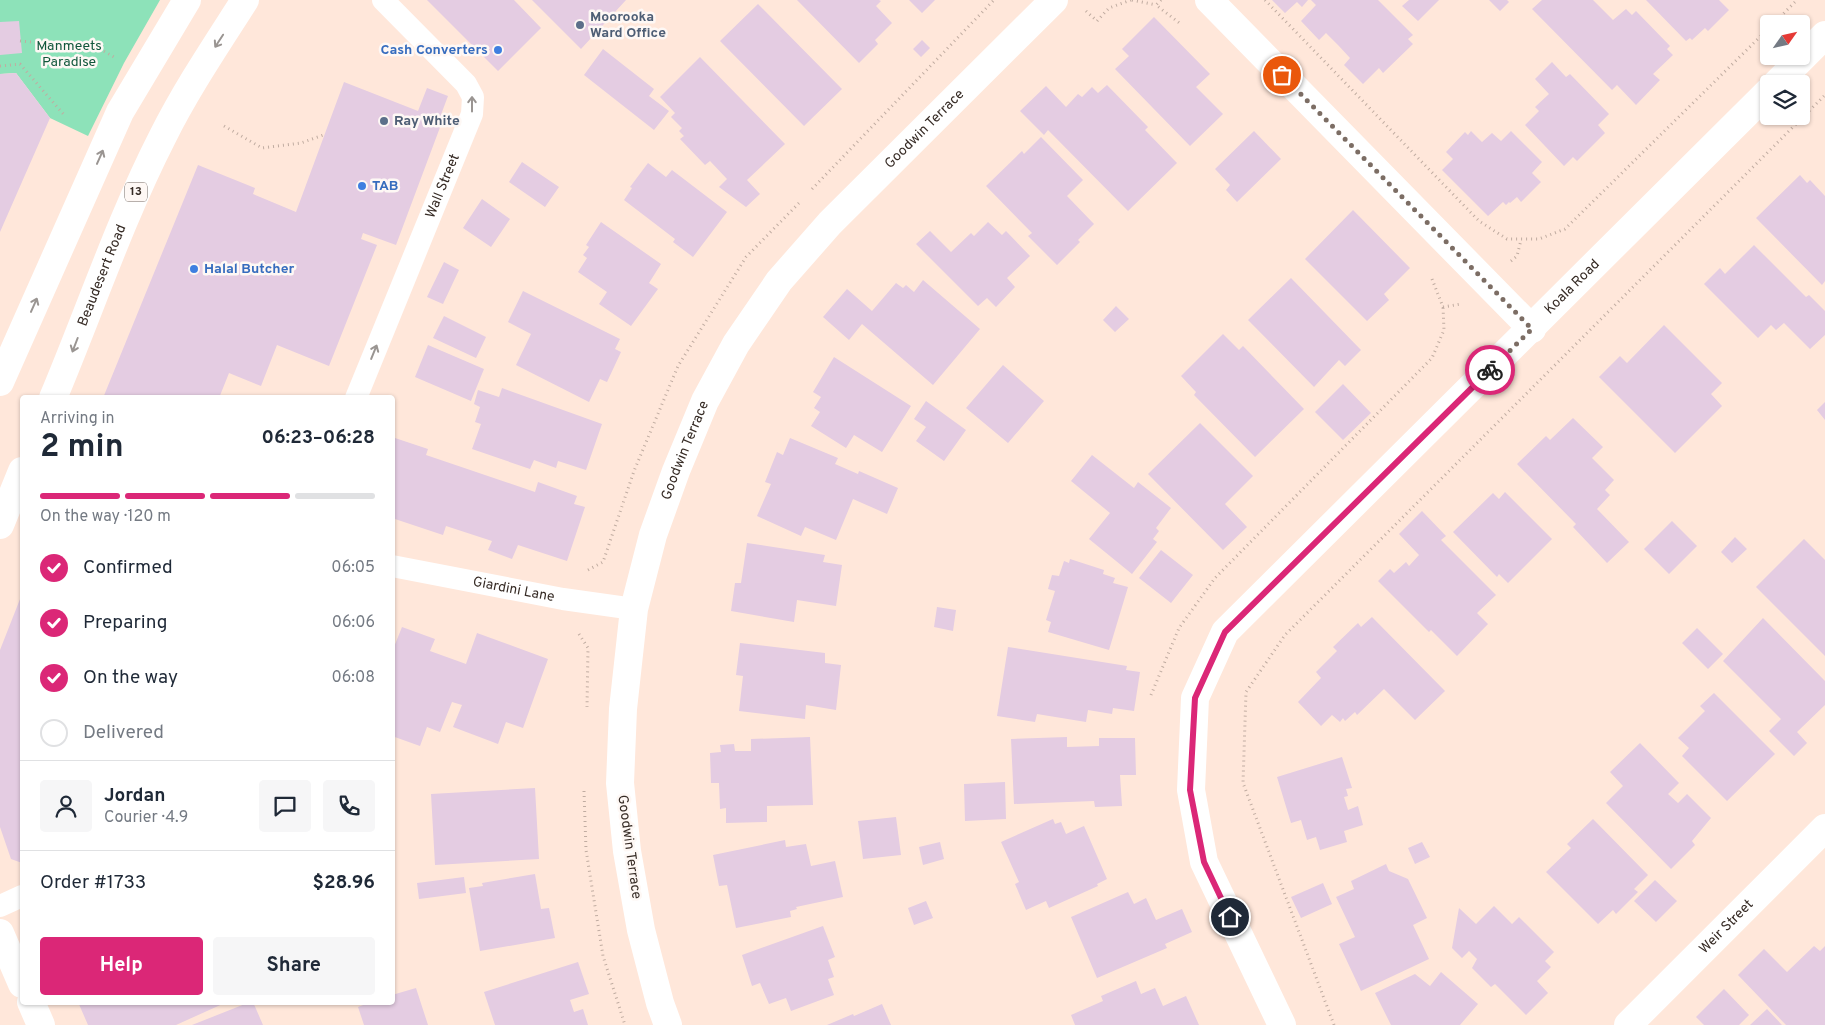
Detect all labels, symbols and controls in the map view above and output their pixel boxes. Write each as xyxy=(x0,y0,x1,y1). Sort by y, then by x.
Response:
place label: Moorooka Ward Office xyxy=(590,9,666,42)
north arrow xyxy=(1760,15,1810,65)
map controls xyxy=(1760,15,1810,125)
marker: Moorooka Ward Office xyxy=(574,19,586,31)
one-way arrow xyxy=(214,34,224,48)
park label: Manmeets Paradise xyxy=(36,38,102,71)
place label: Cash Converters xyxy=(380,42,488,59)
marker: Cash Converters xyxy=(492,44,504,56)
pin xyxy=(1261,54,1303,96)
icon: bag xyxy=(1268,61,1296,89)
button: layers xyxy=(1760,75,1810,125)
street label: Goodwin Terrace xyxy=(881,86,968,172)
one-way arrow xyxy=(467,97,477,113)
place label: Ray White xyxy=(394,113,460,130)
marker: Ray White xyxy=(378,115,390,127)
one-way arrow xyxy=(96,150,106,165)
street label: Wall Street xyxy=(422,151,463,221)
place label: TAB xyxy=(372,178,399,195)
marker: TAB xyxy=(356,180,368,192)
road number: 13 xyxy=(125,182,147,202)
street label: Beaudesert Road xyxy=(74,222,130,329)
street label: Koala Road xyxy=(1541,256,1603,318)
place label: Halal Butcher xyxy=(204,261,295,278)
marker: Halal Butcher xyxy=(188,263,200,275)
one-way arrow xyxy=(29,298,39,313)
one-way arrow xyxy=(69,337,79,352)
one-way arrow xyxy=(371,345,380,360)
courier xyxy=(1465,345,1515,395)
icon: bike xyxy=(1476,356,1504,384)
street label: Goodwin Terrace xyxy=(658,398,713,502)
text: Arriving in xyxy=(40,409,115,429)
text: 06:23–06:28 xyxy=(261,426,375,450)
text: 2 min xyxy=(40,428,124,468)
text: On the way · 120 m xyxy=(40,507,171,527)
icon: check xyxy=(40,554,68,582)
text: Confirmed xyxy=(83,556,173,580)
text: 06:05 xyxy=(331,558,375,578)
street label: Giardini Lane xyxy=(471,573,556,606)
icon: check xyxy=(40,609,68,637)
text: Preparing xyxy=(83,611,167,635)
text: 06:06 xyxy=(332,613,375,633)
icon: check xyxy=(40,664,68,692)
text: On the way xyxy=(83,666,178,690)
text: 06:08 xyxy=(332,668,375,688)
text: Delivered xyxy=(83,721,164,745)
button: person xyxy=(40,780,92,832)
button: chat xyxy=(259,780,311,832)
button: phone xyxy=(323,780,375,832)
text: Jordan xyxy=(104,784,166,808)
street label: Goodwin Terrace xyxy=(613,794,645,900)
text: Courier · 4.9 xyxy=(104,808,188,828)
text: Order #1733 xyxy=(40,871,146,895)
text: $28.96 xyxy=(312,871,375,895)
pin xyxy=(1209,896,1251,938)
street label: Weir Street xyxy=(1696,896,1757,957)
icon: home xyxy=(1216,903,1244,931)
button: Help xyxy=(40,937,203,995)
button: Share xyxy=(213,937,375,995)

